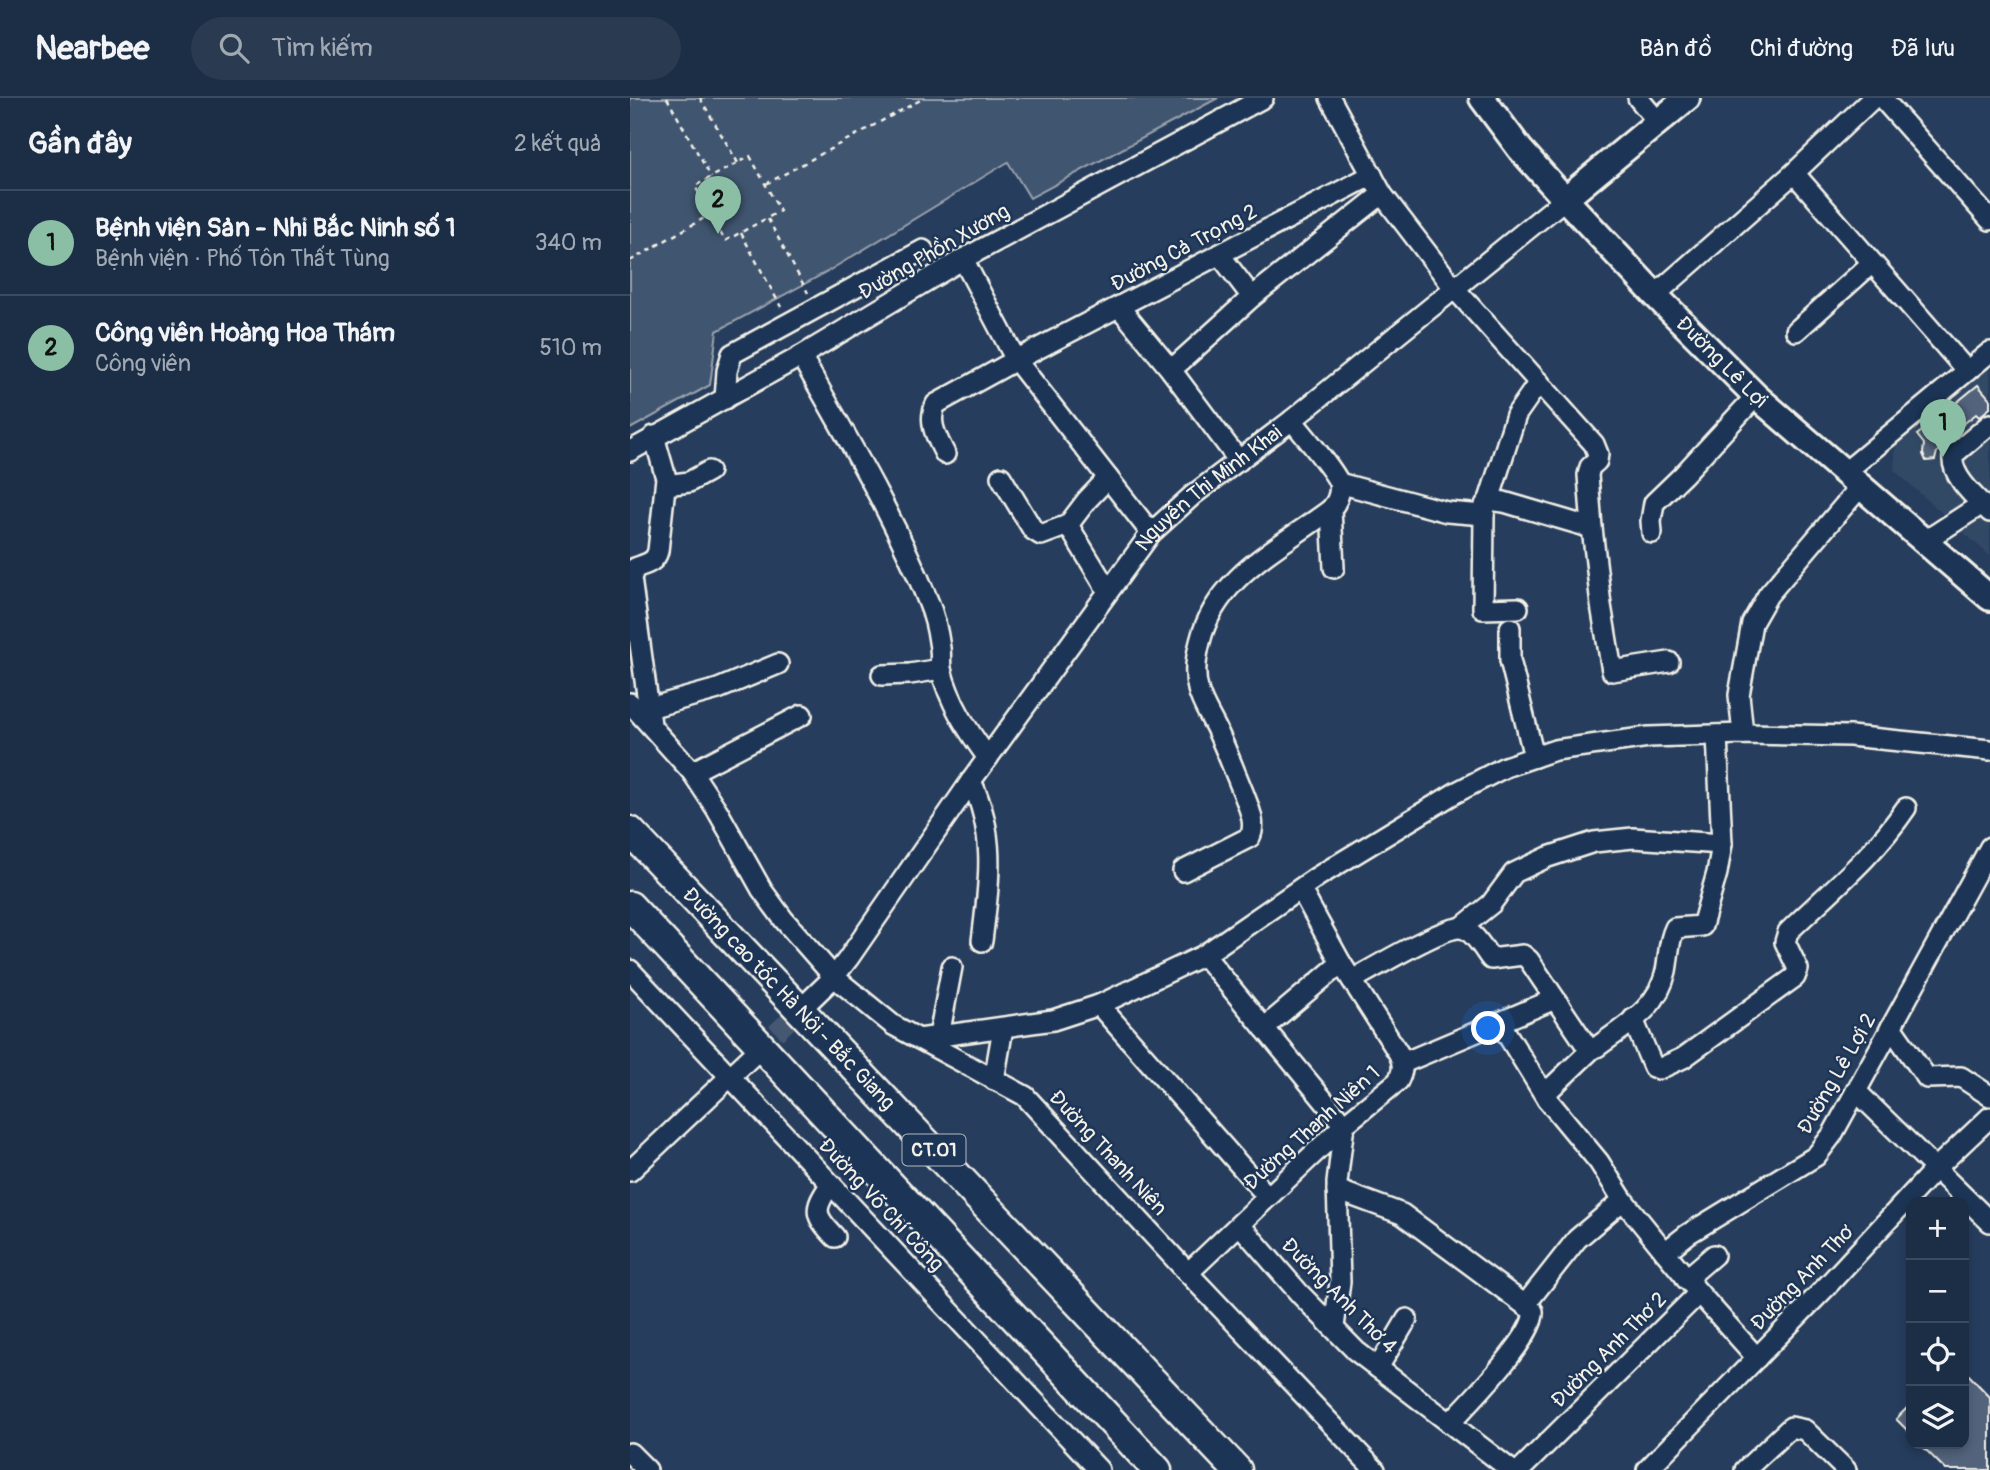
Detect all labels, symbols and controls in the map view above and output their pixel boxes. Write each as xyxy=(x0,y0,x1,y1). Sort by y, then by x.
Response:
search box xyxy=(191,17,681,80)
text: Nearbee xyxy=(35,28,149,69)
icon: search xyxy=(215,29,253,67)
text: Tìm kiếm xyxy=(271,32,373,64)
text: Bản đồ xyxy=(1640,34,1712,63)
text: Chỉ đường xyxy=(1750,34,1853,63)
text: Đã lưu xyxy=(1891,34,1955,63)
text: Gần đây xyxy=(28,125,132,162)
text: 2 kết quả xyxy=(514,129,602,158)
pin: 2 xyxy=(695,176,741,234)
street label: Đường Phồn Xương xyxy=(853,197,1014,306)
street label: Đường Cả Trọng 2 xyxy=(1106,198,1262,298)
text: Bệnh viện Sản - Nhi Bắc Ninh số 1 xyxy=(95,212,456,244)
text: 1 xyxy=(47,228,56,257)
text: 340 m xyxy=(535,228,602,257)
text: Bệnh viện · Phố Tôn Thất Tùng xyxy=(95,244,390,273)
street label: Đường Lê Lợi xyxy=(1670,310,1774,414)
text: Công viên Hoàng Hoa Thám xyxy=(95,317,395,349)
text: 2 xyxy=(45,333,57,362)
text: 510 m xyxy=(539,333,602,362)
text: Công viên xyxy=(95,349,191,378)
pin: 1 xyxy=(1920,399,1966,457)
street label: Nguyễn Thị Minh Khai xyxy=(1129,419,1288,556)
street label: Đường cao tốc Hà Nội - Bắc Giang xyxy=(677,881,901,1116)
street label: Đường Lê Lợi 2 xyxy=(1791,1009,1883,1139)
your location xyxy=(1471,1011,1505,1045)
street label: Đường Thanh Niên 1 xyxy=(1238,1060,1386,1196)
street label: Đường Thanh Niên xyxy=(1043,1085,1173,1221)
street label: Đường Võ Chí Công xyxy=(812,1133,950,1277)
road number: CT.01 xyxy=(902,1134,966,1166)
map controls xyxy=(1906,1197,1969,1449)
button: + xyxy=(1906,1197,1969,1260)
street label: Đường Anh Thơ xyxy=(1745,1218,1860,1337)
street label: Đường Anh Thơ 4 xyxy=(1275,1232,1403,1360)
button: − xyxy=(1906,1260,1969,1323)
street label: Đường Anh Thơ 2 xyxy=(1545,1286,1673,1414)
button: locate xyxy=(1906,1323,1969,1386)
button: layers xyxy=(1906,1386,1969,1449)

